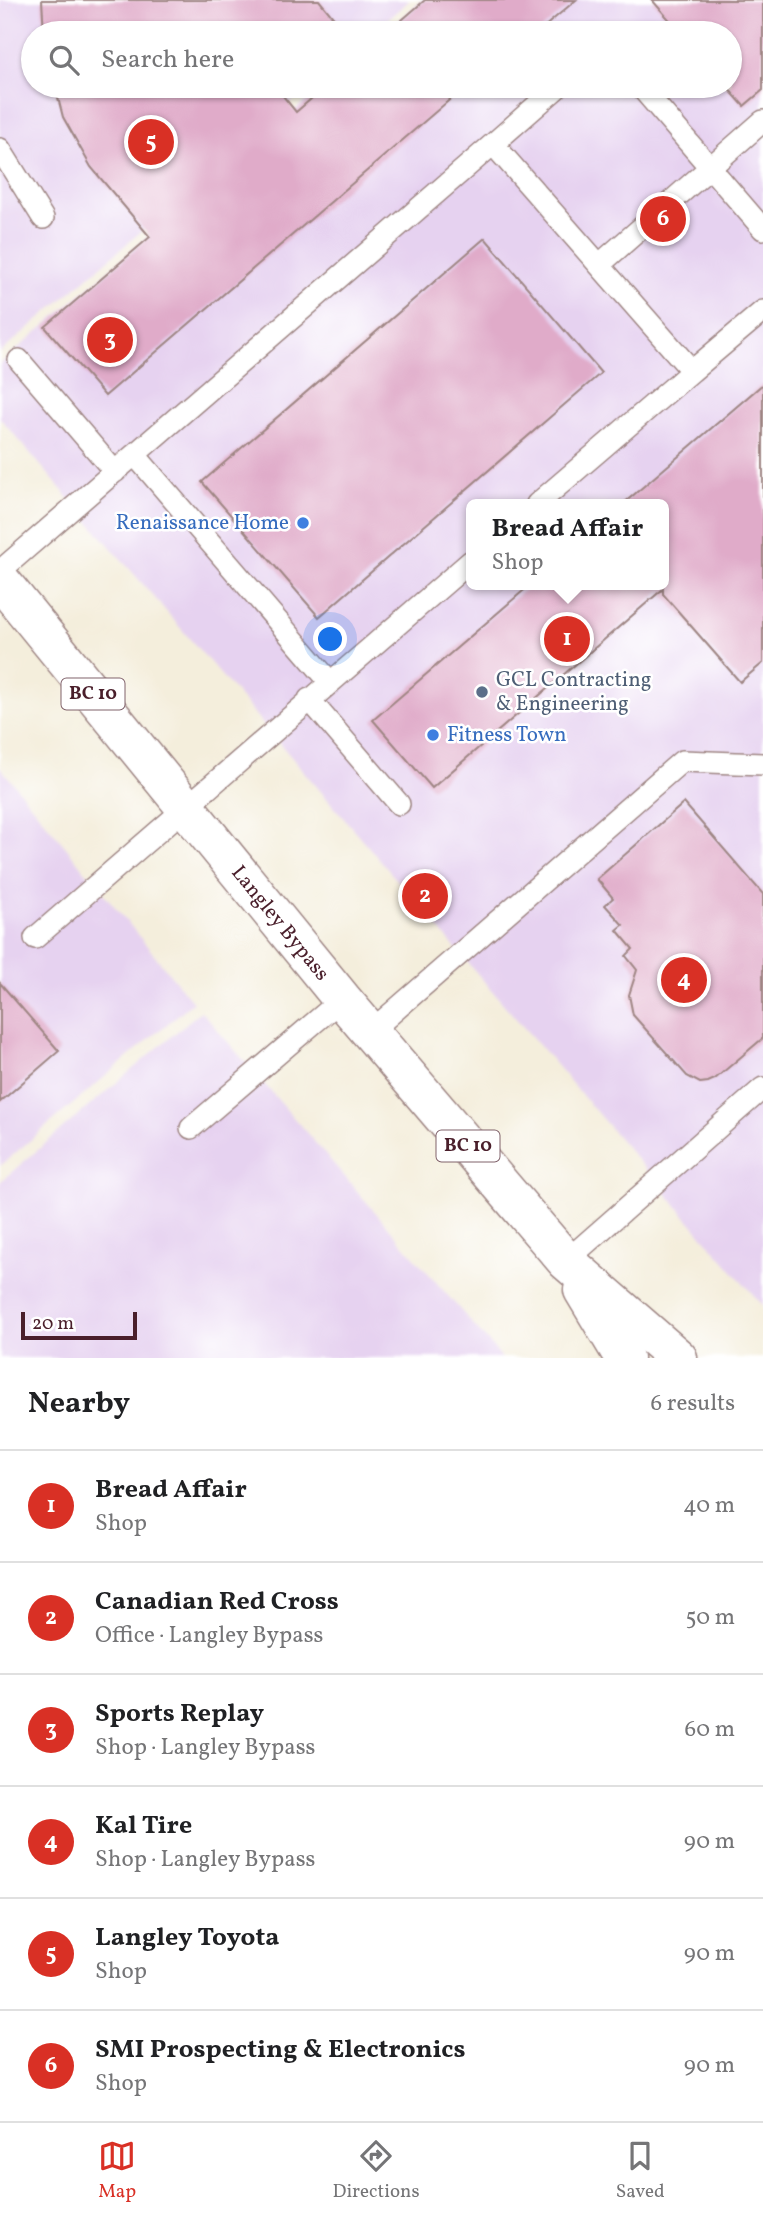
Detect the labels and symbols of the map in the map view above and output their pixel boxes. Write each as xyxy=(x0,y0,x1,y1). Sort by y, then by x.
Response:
pin: 5 xyxy=(128,116,174,168)
pin: 6 xyxy=(640,193,686,245)
pin: 3 xyxy=(87,314,133,366)
place label: Renaissance Home xyxy=(116,509,289,538)
marker: Renaissance Home xyxy=(295,515,311,531)
pin: 1 xyxy=(544,613,590,665)
your location xyxy=(313,622,347,656)
place label: GCL Contracting & Engineering xyxy=(496,666,651,719)
road number: BC 10 xyxy=(62,678,124,709)
marker: GCL Contracting & Engineering xyxy=(474,684,490,700)
place label: Fitness Town xyxy=(447,721,566,750)
marker: Fitness Town xyxy=(425,727,441,743)
street label: Langley Bypass xyxy=(224,859,336,987)
pin: 2 xyxy=(402,870,448,922)
pin: 4 xyxy=(661,954,707,1006)
road number: BC 10 xyxy=(436,1130,500,1162)
scale bar xyxy=(21,1309,136,1341)

